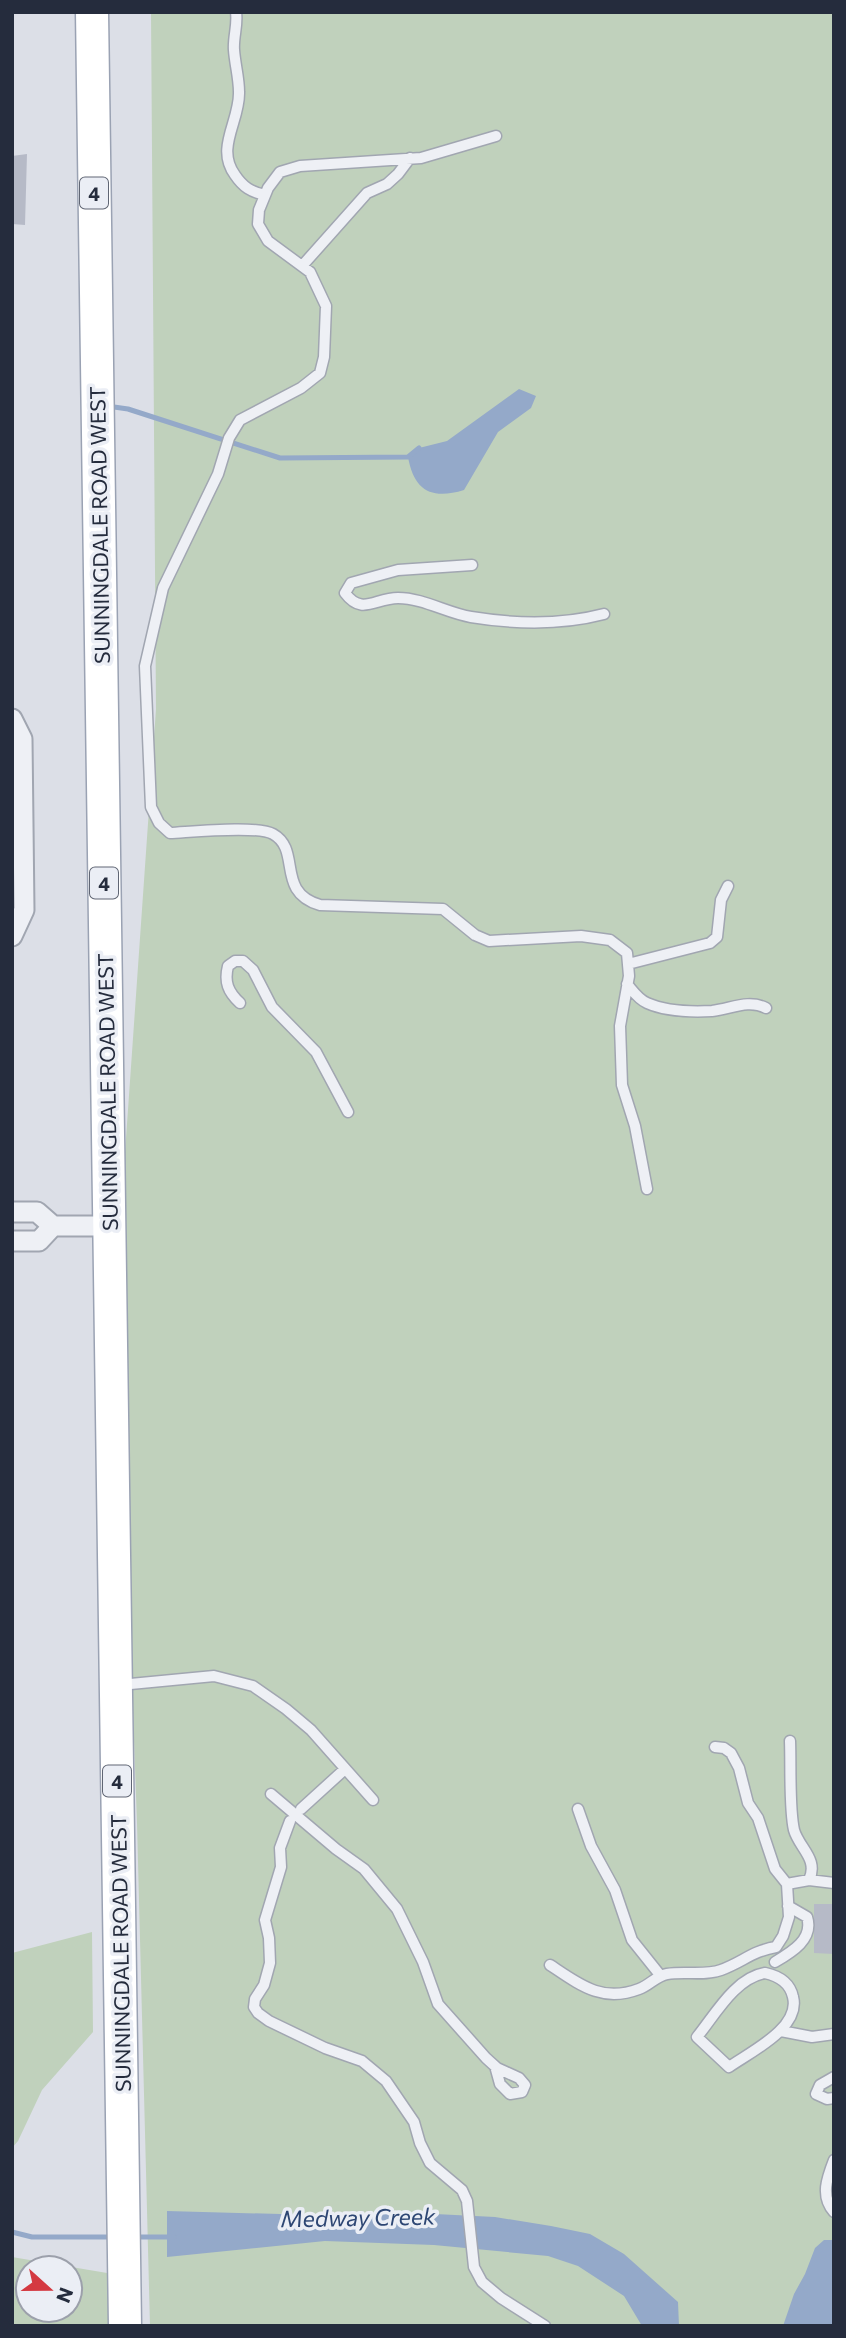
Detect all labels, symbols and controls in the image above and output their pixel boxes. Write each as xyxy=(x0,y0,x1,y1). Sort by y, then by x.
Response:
road number: 4 xyxy=(80,178,108,209)
street label: SUNNINGDALE ROAD WEST xyxy=(84,386,114,664)
road number: 4 xyxy=(90,868,118,898)
street label: SUNNINGDALE ROAD WEST xyxy=(92,953,122,1231)
road number: 4 xyxy=(103,1765,131,1796)
street label: SUNNINGDALE ROAD WEST xyxy=(105,1814,135,2092)
water label: Medway Creek xyxy=(280,2202,436,2232)
north arrow xyxy=(14,2254,84,2324)
text: N xyxy=(52,2284,79,2306)

